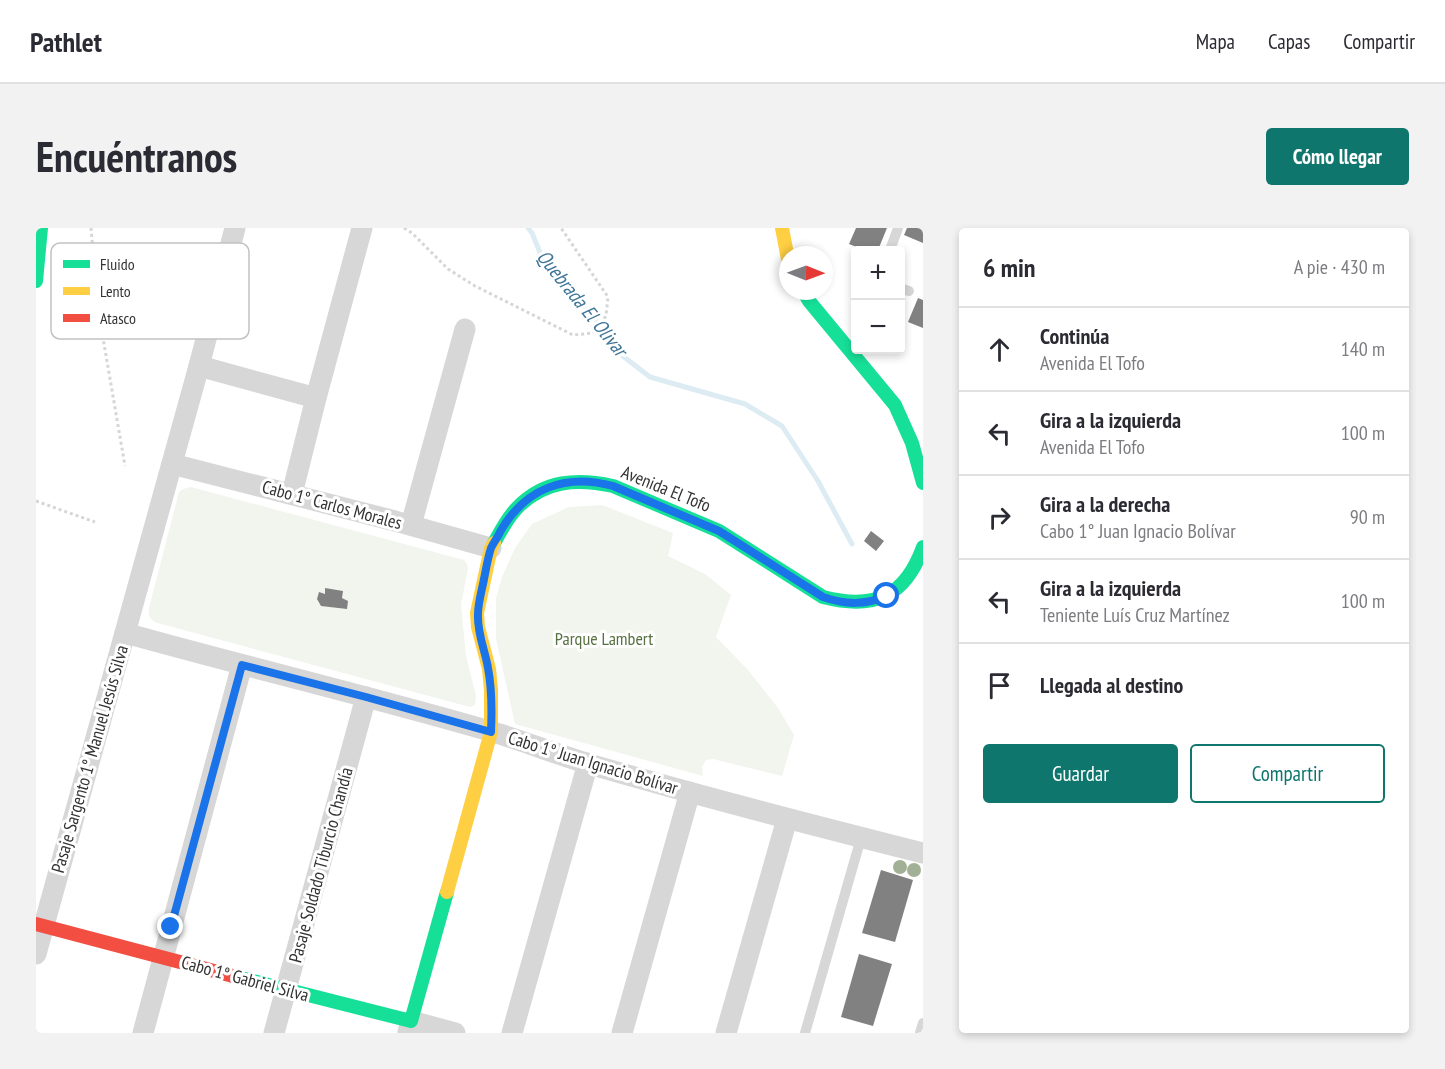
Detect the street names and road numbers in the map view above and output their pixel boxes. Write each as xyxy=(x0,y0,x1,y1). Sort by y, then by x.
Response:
street label: Avenida El Tofo xyxy=(618,460,714,517)
street label: Cabo 1° Carlos Morales xyxy=(260,475,405,534)
street label: Pasaje Sargento 1° Manuel Jesús Silva xyxy=(46,642,133,875)
street label: Cabo 1° Juan Ignacio Bolívar xyxy=(506,726,681,799)
street label: Pasaje Soldado Tiburcio Chandía xyxy=(283,765,358,965)
street label: Cabo 1° Gabriel Silva xyxy=(179,950,311,1007)

